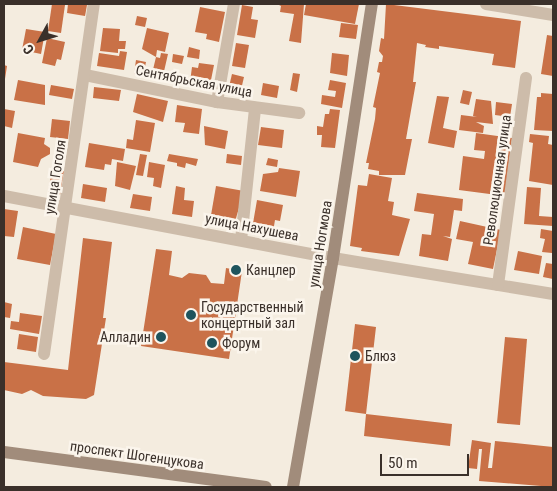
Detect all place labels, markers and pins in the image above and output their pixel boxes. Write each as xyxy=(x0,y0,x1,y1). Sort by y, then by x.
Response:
place label: Канцлер xyxy=(246,262,296,278)
marker: Канцлер xyxy=(230,264,242,276)
place label: Государственный концертный зал xyxy=(201,299,304,332)
marker: Государственный концертный зал xyxy=(185,309,197,321)
place label: Алладин xyxy=(100,329,151,345)
marker: Алладин xyxy=(155,331,167,343)
place label: Форум xyxy=(222,335,260,351)
marker: Форум xyxy=(206,337,218,349)
place label: Блюз xyxy=(365,348,396,364)
marker: Блюз xyxy=(349,350,361,362)

